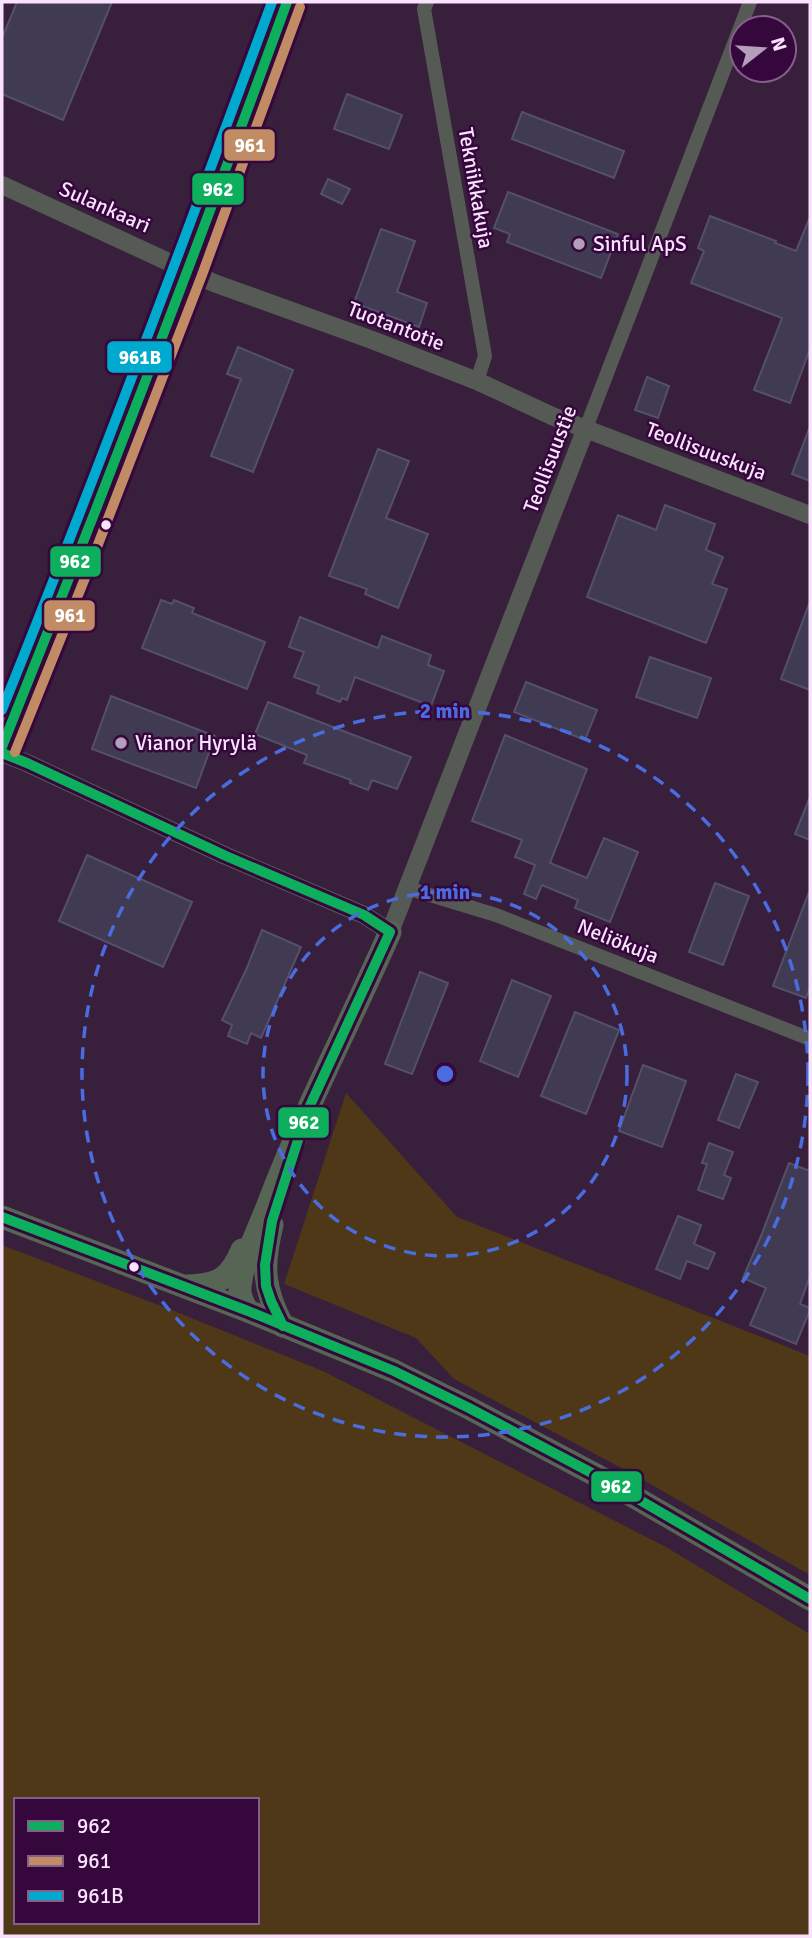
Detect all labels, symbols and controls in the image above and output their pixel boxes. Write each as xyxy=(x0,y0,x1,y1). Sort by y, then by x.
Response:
north arrow xyxy=(728,14,798,84)
text: N xyxy=(765,34,792,54)
street label: Tekniikkakuja xyxy=(453,126,499,250)
line badge: 961 xyxy=(223,128,276,162)
text: 961 xyxy=(235,134,265,158)
line badge: 962 xyxy=(191,172,245,206)
street label: Sulankaari xyxy=(55,175,155,239)
text: 962 xyxy=(203,178,233,202)
place label: Sinful ApS xyxy=(593,231,687,257)
marker: Sinful ApS xyxy=(571,236,587,252)
street label: Tuotantotie xyxy=(344,296,448,356)
line badge: 961B xyxy=(106,340,173,374)
text: 961B xyxy=(119,346,162,370)
street label: Teollisuustie xyxy=(518,402,582,516)
street label: Teollisuuskuja xyxy=(642,416,770,486)
unlabelled marker xyxy=(99,518,113,532)
line badge: 962 xyxy=(49,545,102,578)
text: 962 xyxy=(60,550,90,574)
line badge: 961 xyxy=(43,599,96,632)
text: 961 xyxy=(55,604,85,628)
text: 2 min xyxy=(420,698,470,724)
place label: Vianor Hyrylä xyxy=(135,730,257,756)
marker: Vianor Hyrylä xyxy=(113,735,129,751)
text: 1 min xyxy=(420,879,470,905)
street label: Neliökuja xyxy=(573,913,663,969)
centre of rings xyxy=(433,1062,457,1086)
line badge: 962 xyxy=(277,1106,330,1139)
text: 962 xyxy=(289,1111,319,1135)
unlabelled marker xyxy=(127,1260,141,1274)
line badge: 962 xyxy=(590,1470,643,1503)
text: 962 xyxy=(601,1475,631,1499)
legend xyxy=(14,1798,259,1924)
text: 962 xyxy=(77,1813,111,1839)
text: 961 xyxy=(77,1848,111,1874)
text: 961B xyxy=(77,1883,124,1909)

